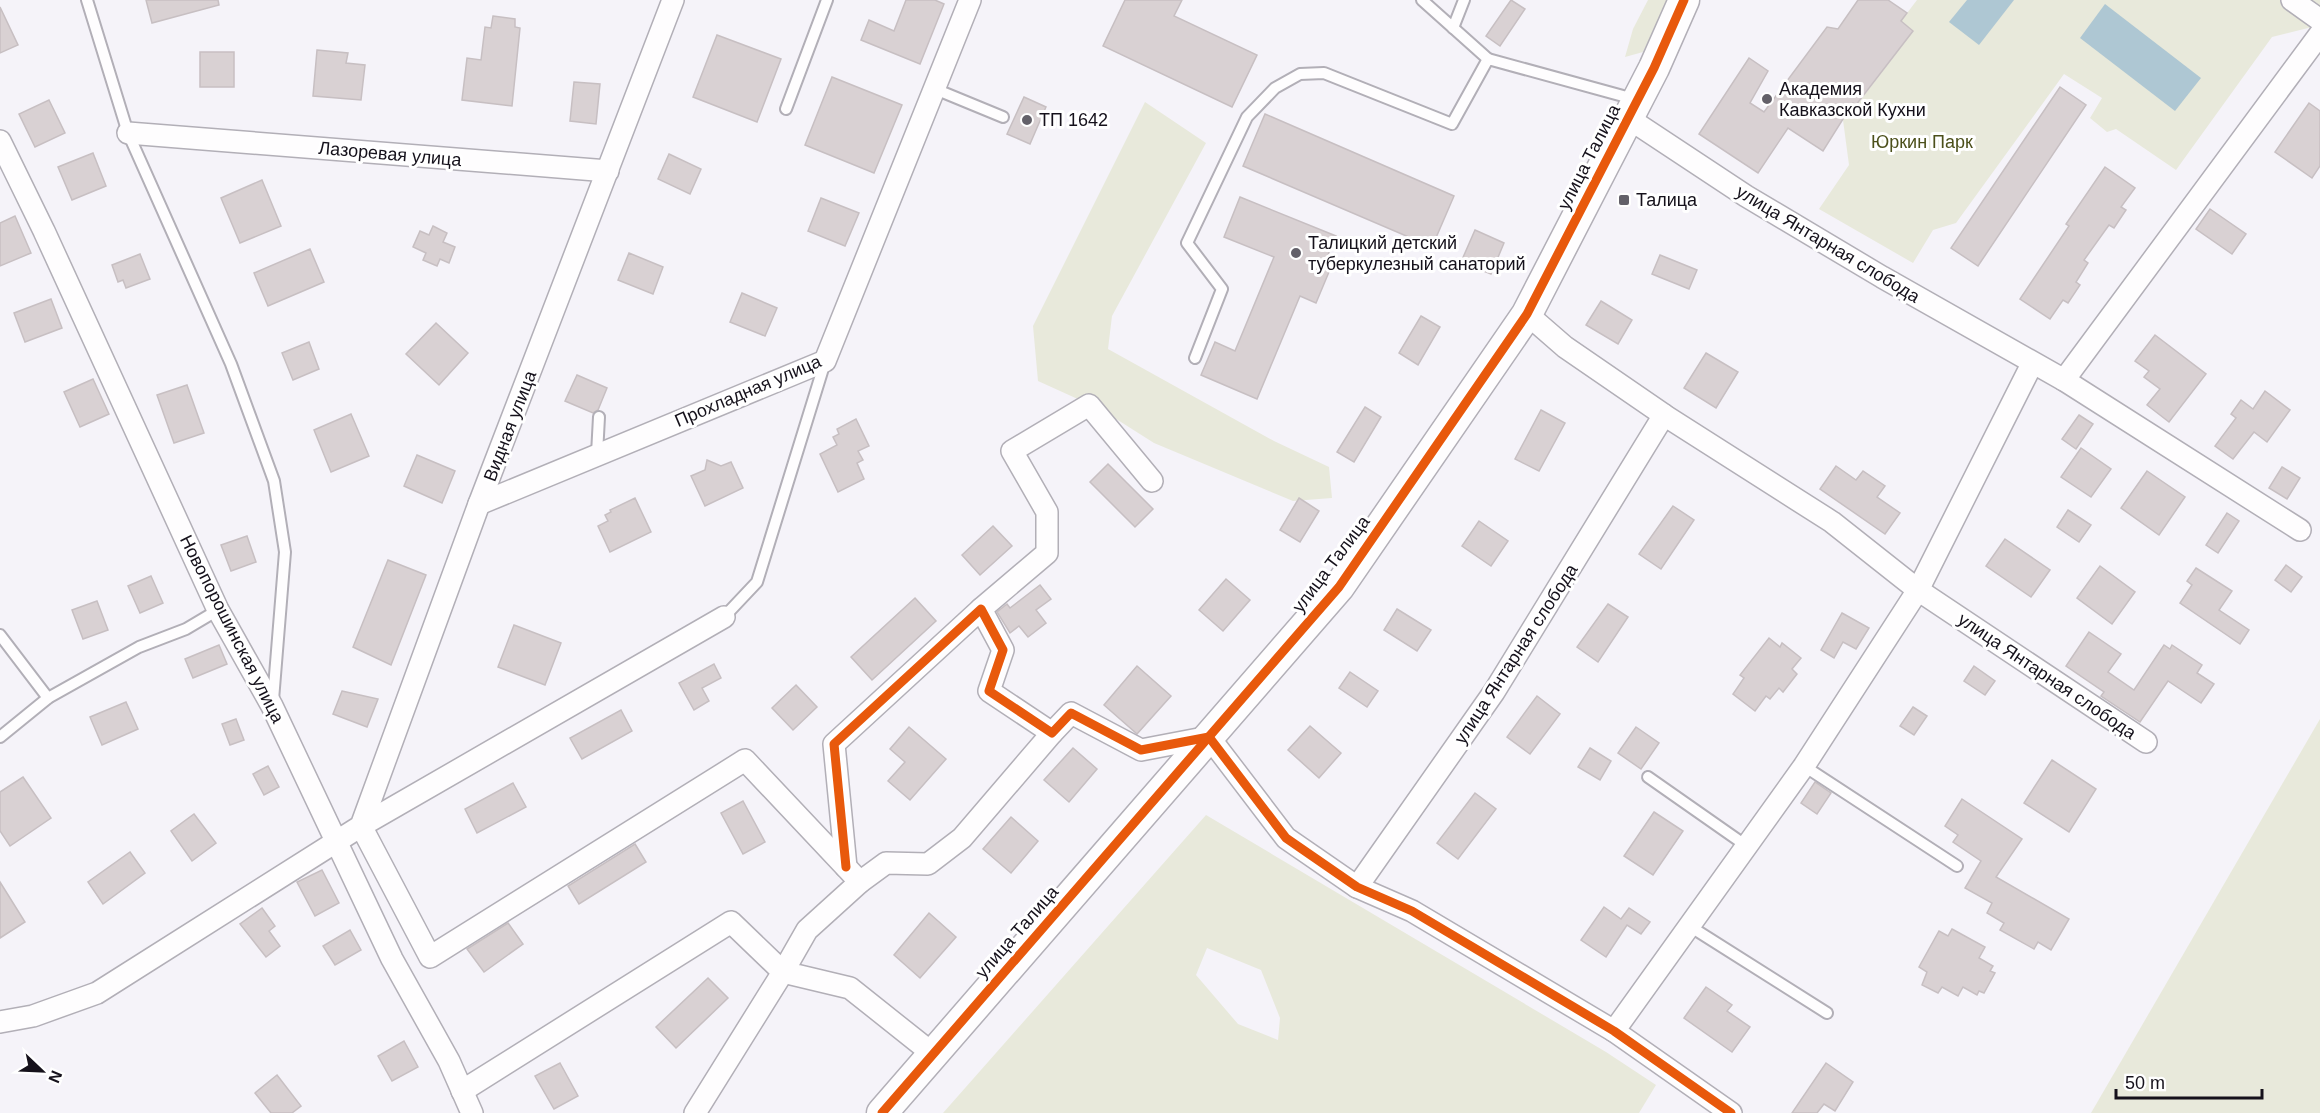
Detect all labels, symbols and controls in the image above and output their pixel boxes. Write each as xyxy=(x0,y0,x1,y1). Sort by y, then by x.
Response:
place label: Академия Кавказской Кухни xyxy=(1779,79,1926,120)
marker: Академия Кавказской Кухни xyxy=(1760,92,1774,106)
street label: улица Талица xyxy=(1554,100,1625,213)
place label: ТП 1642 xyxy=(1039,110,1108,130)
marker: ТП 1642 xyxy=(1020,113,1034,127)
park label: Юркин Парк xyxy=(1871,132,1973,152)
street label: Лазоревая улица xyxy=(318,138,463,170)
street label: улица Янтарная слобода xyxy=(1733,181,1924,307)
place label: Талица xyxy=(1636,190,1698,210)
marker: Талица xyxy=(1617,193,1631,207)
place label: Талицкий детский туберкулезный санаторий xyxy=(1308,233,1526,274)
marker: Талицкий детский туберкулезный санаторий xyxy=(1289,246,1303,260)
street label: Прохладная улица xyxy=(672,351,825,431)
street label: Видная улица xyxy=(480,367,541,484)
street label: улица Талица xyxy=(1288,511,1374,616)
street label: Новопорошинская улица xyxy=(176,532,289,727)
street label: улица Янтарная слобода xyxy=(1450,560,1582,748)
street label: улица Янтарная слобода xyxy=(1954,609,2141,744)
street label: улица Талица xyxy=(972,881,1063,982)
north arrow xyxy=(12,1041,72,1101)
scale bar xyxy=(2116,1062,2262,1100)
text: N xyxy=(45,1068,65,1085)
text: 50 m xyxy=(2125,1073,2165,1093)

